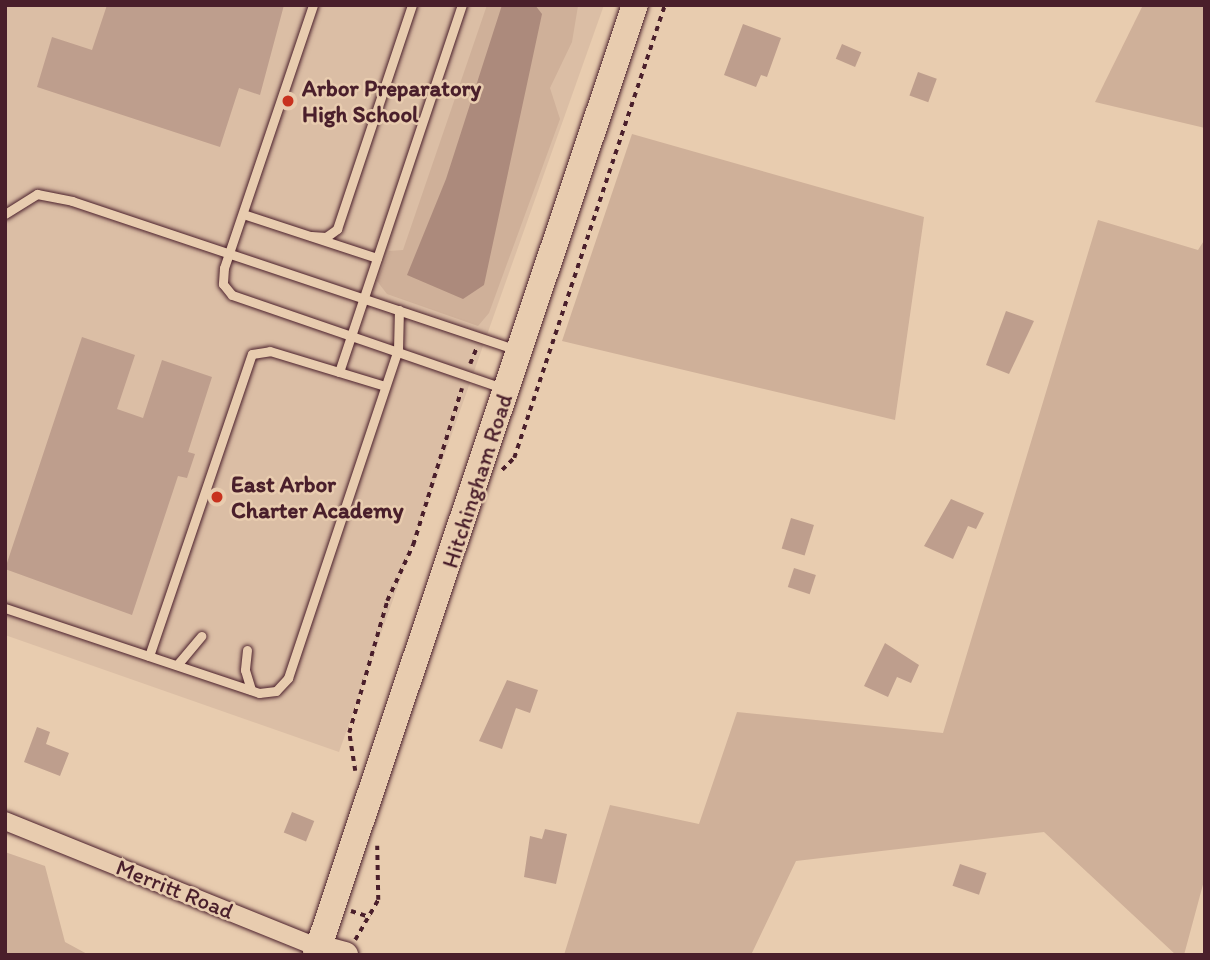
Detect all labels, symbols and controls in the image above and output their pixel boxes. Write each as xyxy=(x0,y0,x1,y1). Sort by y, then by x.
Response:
place label: Arbor Preparatory High School xyxy=(302,74,481,128)
marker: Arbor Preparatory High School xyxy=(280,93,296,109)
street label: Hitchingham Road xyxy=(436,390,518,572)
place label: East Arbor Charter Academy xyxy=(231,470,404,524)
marker: East Arbor Charter Academy xyxy=(209,489,225,505)
street label: Merritt Road xyxy=(112,853,238,925)

